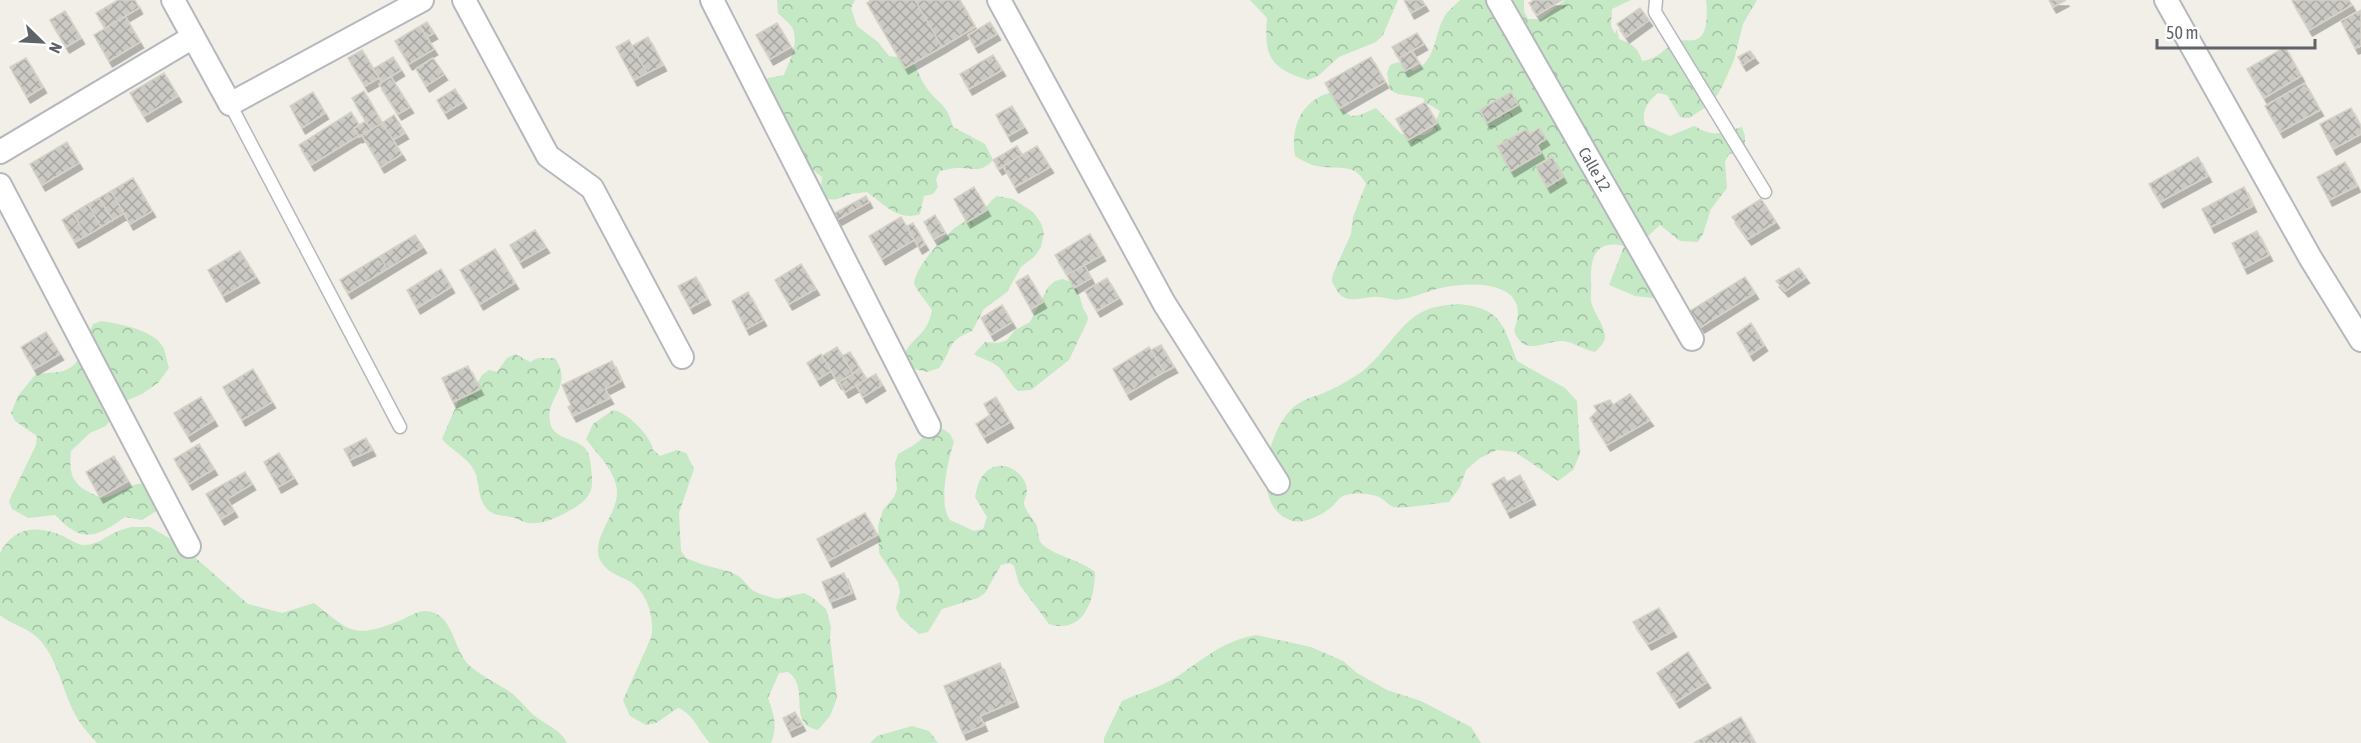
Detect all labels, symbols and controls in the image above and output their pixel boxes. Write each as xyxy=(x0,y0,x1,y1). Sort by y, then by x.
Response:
north arrow xyxy=(12,12,72,72)
scale bar xyxy=(2157,12,2314,50)
text: 50 m xyxy=(2166,22,2198,43)
text: N xyxy=(46,40,66,56)
street label: Calle 12 xyxy=(1575,144,1614,194)

